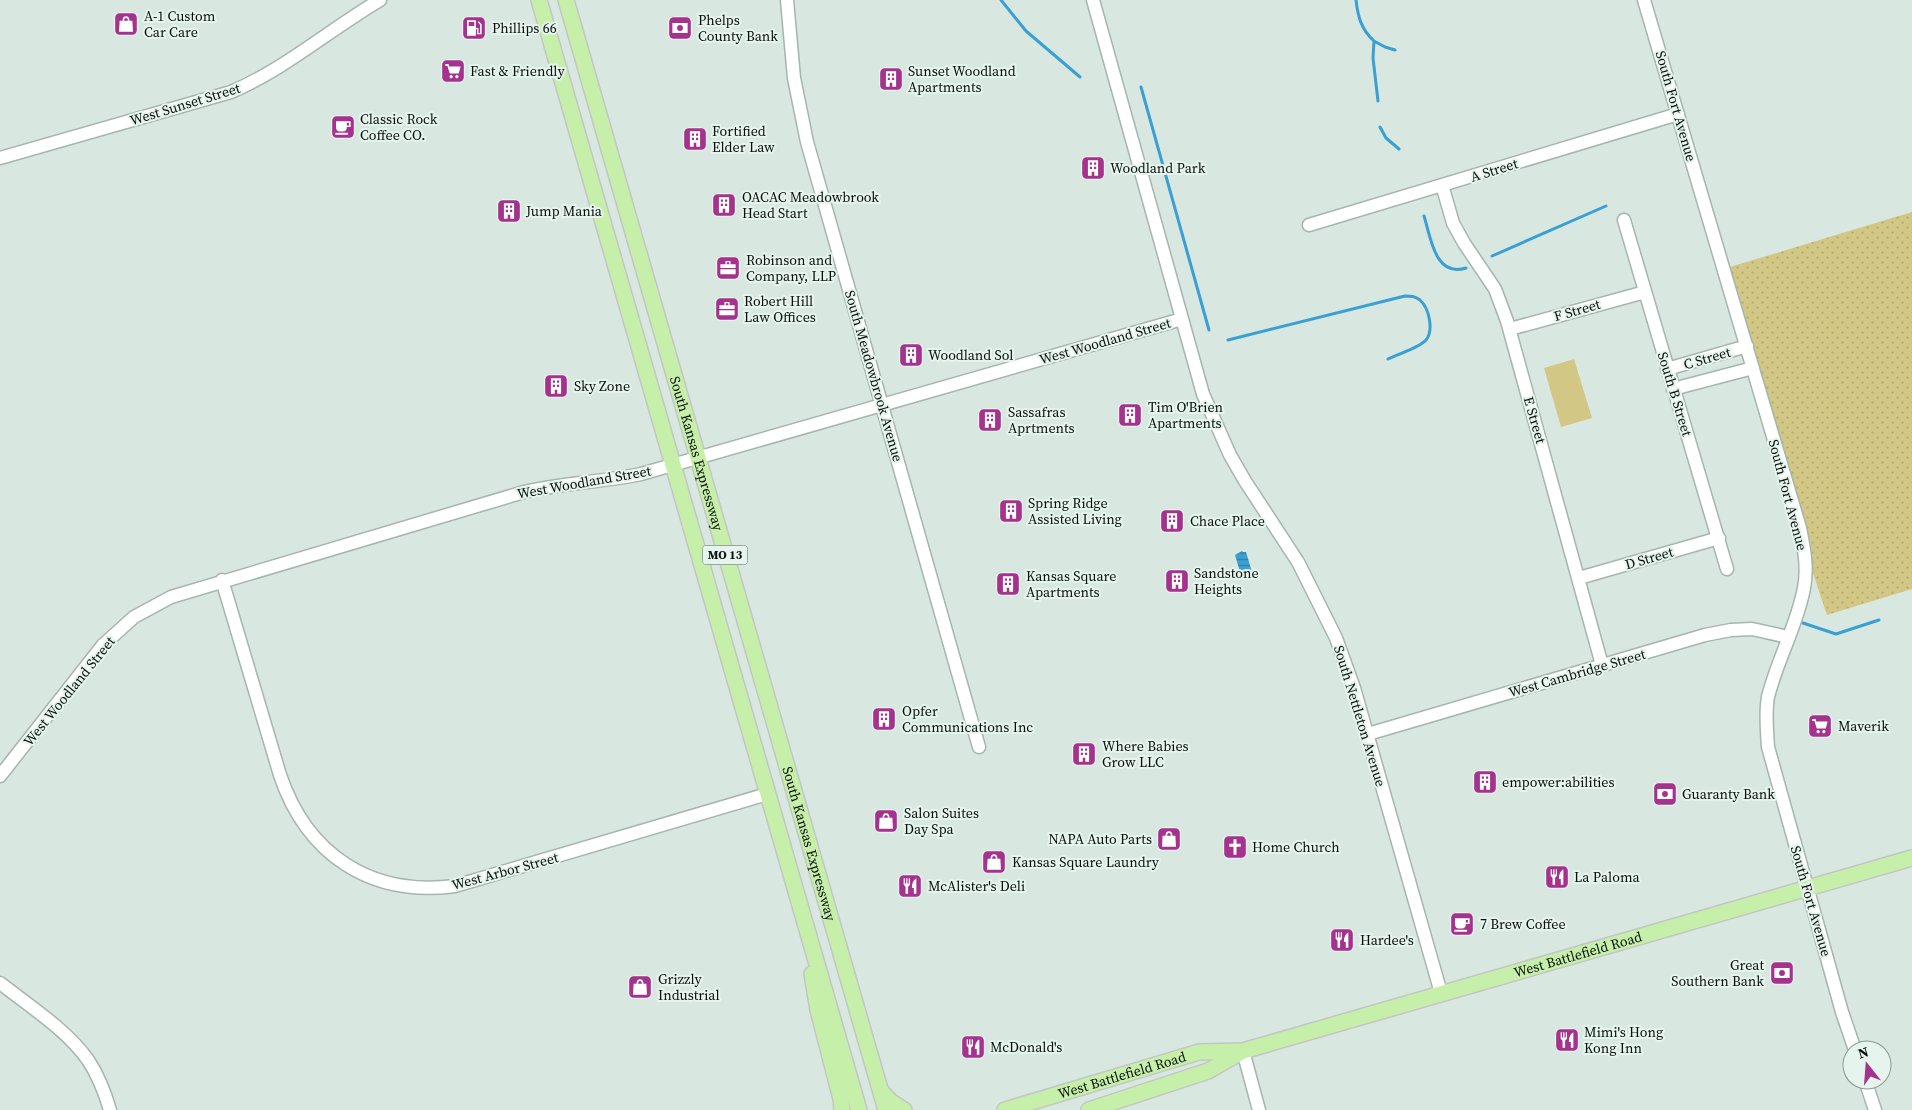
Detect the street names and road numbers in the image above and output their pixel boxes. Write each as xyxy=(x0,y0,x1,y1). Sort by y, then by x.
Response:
street label: South Fort Avenue xyxy=(1651,48,1701,164)
street label: West Sunset Street xyxy=(127,78,243,130)
street label: A Street xyxy=(1468,153,1521,187)
street label: South Meadowbrook Avenue xyxy=(840,288,908,464)
street label: F Street xyxy=(1551,294,1603,326)
street label: West Woodland Street xyxy=(1037,313,1173,369)
street label: C Street xyxy=(1681,342,1733,374)
street label: South B Street xyxy=(1653,349,1697,439)
street label: South Kansas Expressway xyxy=(665,374,729,534)
street label: E Street xyxy=(1519,394,1551,446)
street label: South Fort Avenue xyxy=(1764,437,1812,553)
street label: West Woodland Street xyxy=(515,460,653,504)
street label: D Street xyxy=(1622,541,1676,574)
road number: MO 13 xyxy=(702,546,748,564)
street label: West Woodland Street xyxy=(18,632,120,750)
street label: South Nettleton Avenue xyxy=(1329,643,1391,789)
street label: West Cambridge Street xyxy=(1506,644,1648,702)
street label: South Kansas Expressway xyxy=(777,764,841,924)
street label: South Fort Avenue xyxy=(1786,843,1836,959)
street label: West Arbor Street xyxy=(449,847,561,895)
street label: West Battlefield Road xyxy=(1511,926,1644,982)
street label: West Battlefield Road xyxy=(1056,1046,1188,1104)

